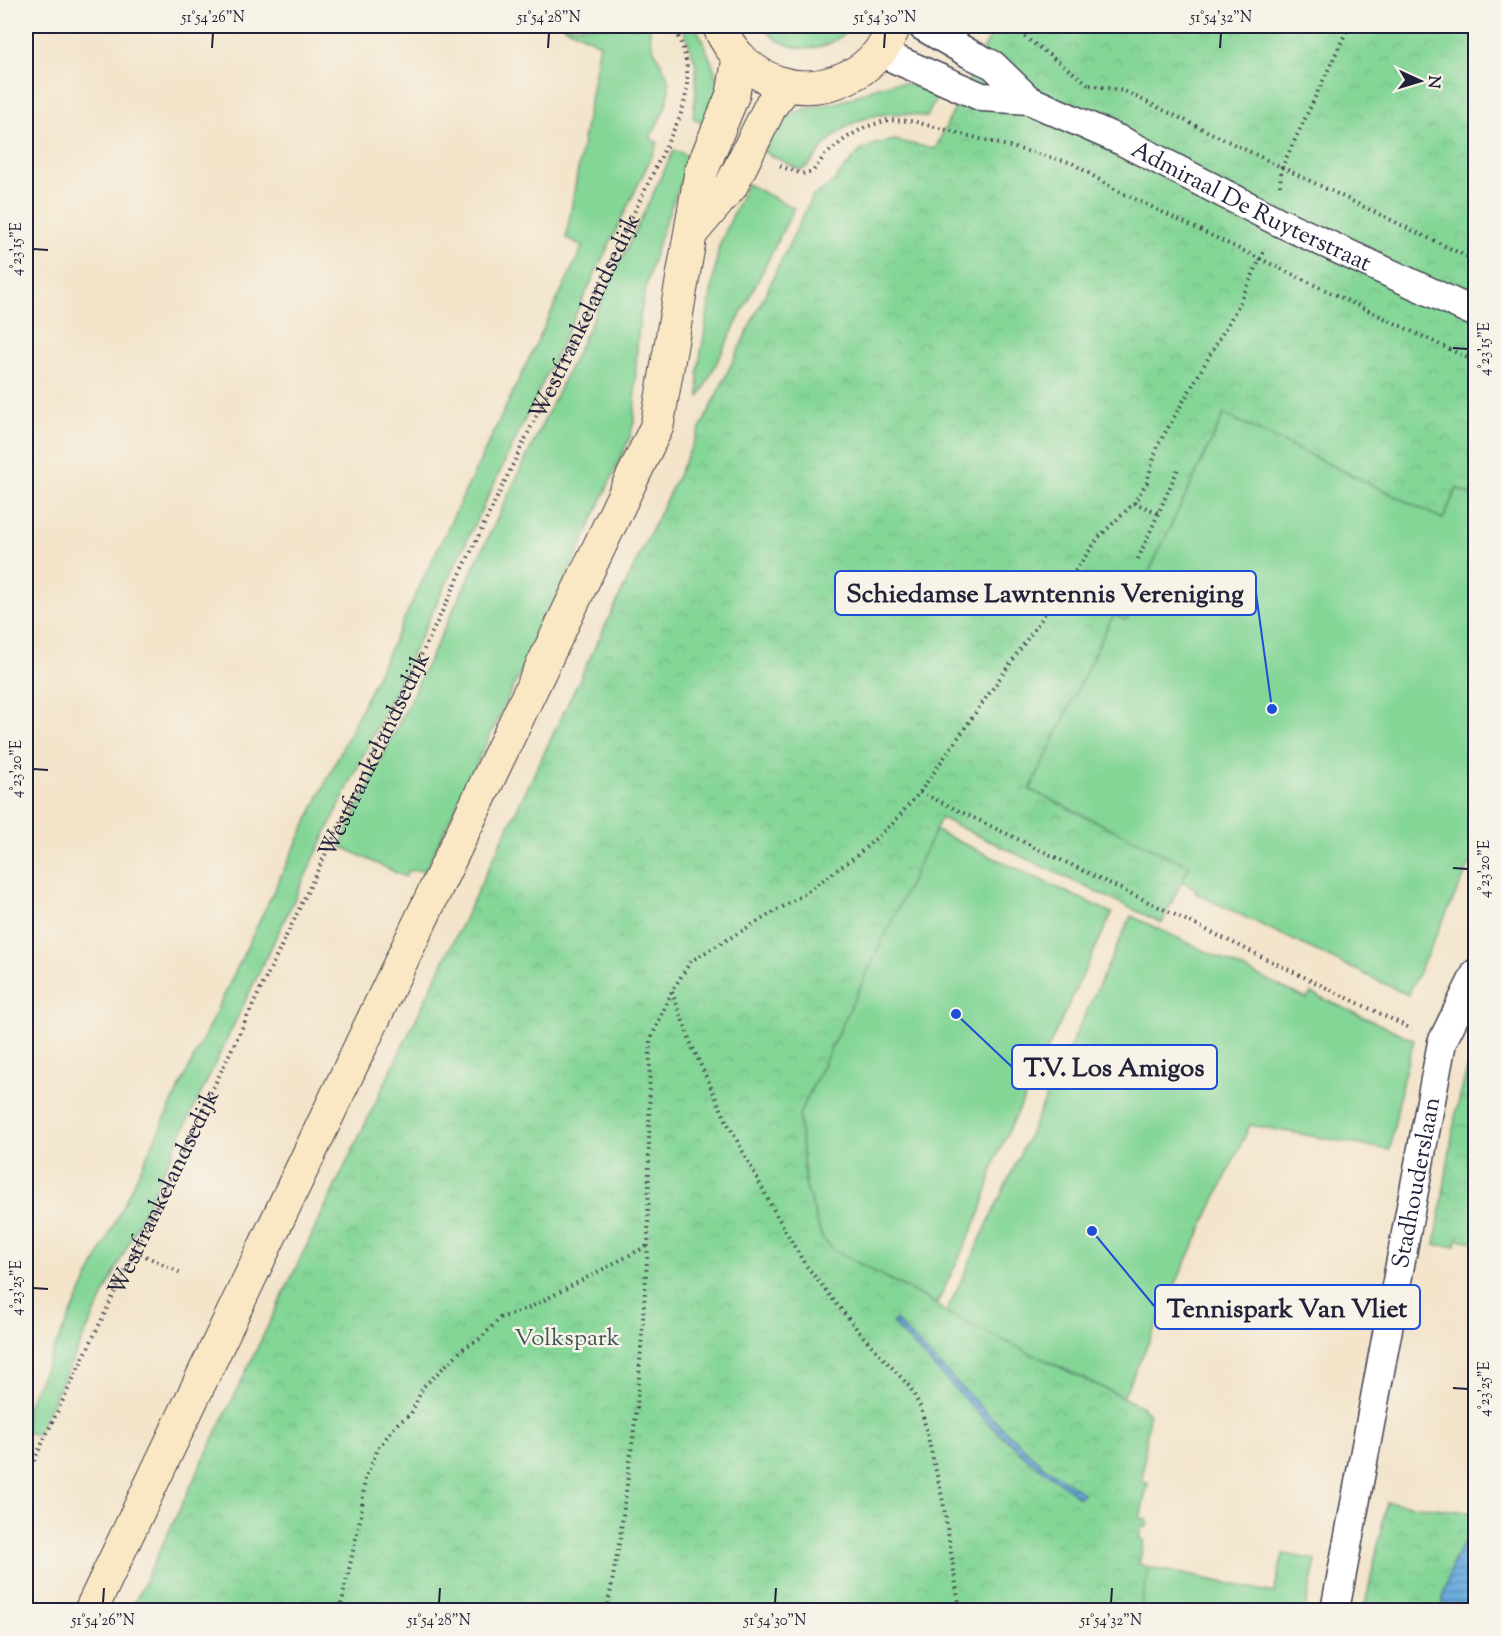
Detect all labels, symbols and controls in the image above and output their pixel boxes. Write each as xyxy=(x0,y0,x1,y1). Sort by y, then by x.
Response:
text: 51°54'26"N xyxy=(180,8,245,29)
text: 51°54'28"N xyxy=(516,8,581,29)
text: 51°54'30"N xyxy=(853,8,916,29)
text: 51°54'32"N xyxy=(1189,8,1252,29)
north arrow xyxy=(1390,51,1450,111)
text: N xyxy=(1421,75,1444,89)
street label: Admiraal De Ruyterstraat xyxy=(1125,134,1376,281)
street label: Westfrankelandsedijk xyxy=(522,208,650,426)
text: 4°23'15"E xyxy=(7,222,28,276)
text: 4°23'15"E xyxy=(1475,322,1496,376)
callout: Schiedamse Lawntennis Vereniging xyxy=(835,571,1256,615)
text: Schiedamse Lawntennis Vereniging xyxy=(846,577,1244,614)
street label: Westfrankelandsedijk xyxy=(311,646,440,864)
text: 4°23'20"E xyxy=(7,740,28,798)
text: 4°23'20"E xyxy=(1475,840,1496,898)
callout: T.V. Los Amigos xyxy=(1012,1045,1217,1089)
text: T.V. Los Amigos xyxy=(1023,1051,1205,1088)
street label: Westfrankelandsedijk xyxy=(101,1084,229,1302)
street label: Stadhouderslaan xyxy=(1385,1094,1450,1271)
text: 4°23'25"E xyxy=(7,1260,28,1316)
callout: Tennispark Van Vliet xyxy=(1155,1285,1420,1329)
text: Tennispark Van Vliet xyxy=(1167,1292,1407,1329)
park label: Volkspark xyxy=(514,1322,620,1356)
text: 4°23'25"E xyxy=(1475,1361,1496,1417)
text: 51°54'26"N xyxy=(70,1611,135,1632)
text: 51°54'28"N xyxy=(406,1611,471,1632)
text: 51°54'30"N xyxy=(743,1611,806,1632)
text: 51°54'32"N xyxy=(1079,1611,1142,1632)

